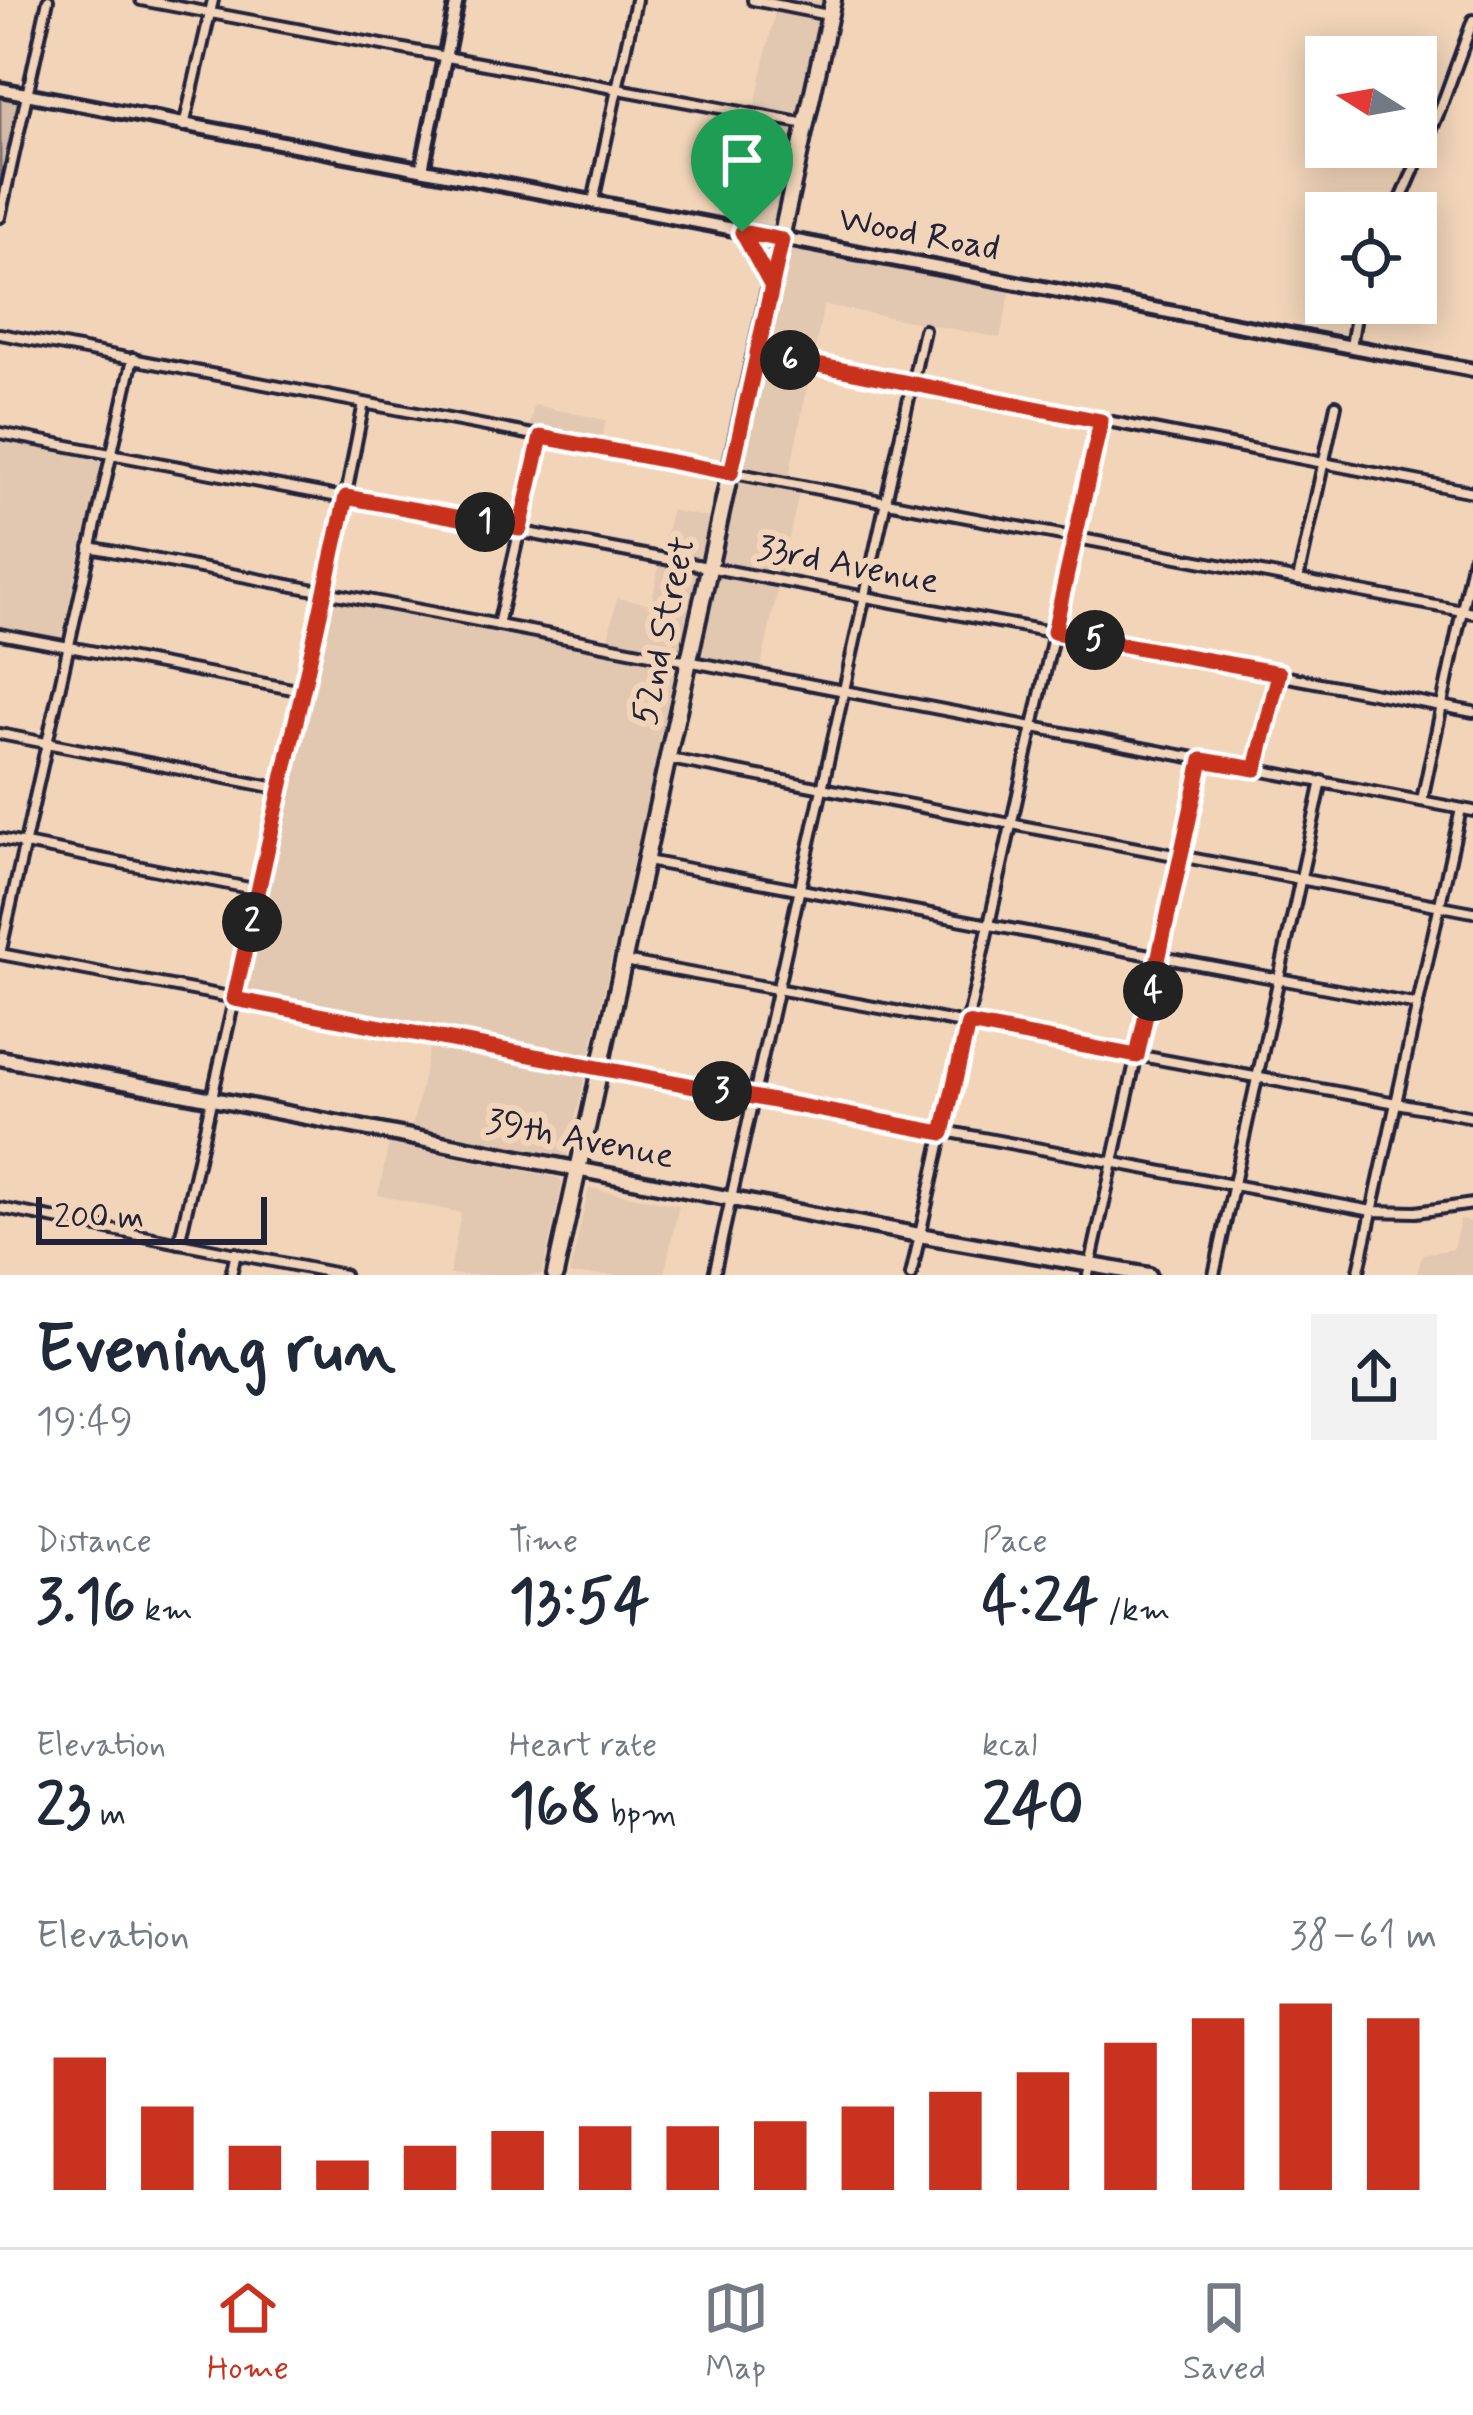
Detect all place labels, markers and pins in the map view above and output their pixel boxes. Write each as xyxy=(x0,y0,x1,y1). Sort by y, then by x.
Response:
pin xyxy=(691,109,793,232)
pin: 6 xyxy=(760,330,820,390)
pin: 1 xyxy=(455,492,515,552)
pin: 5 xyxy=(1065,610,1125,670)
pin: 2 xyxy=(222,892,282,952)
pin: 4 xyxy=(1123,961,1183,1021)
pin: 3 xyxy=(692,1061,752,1121)

